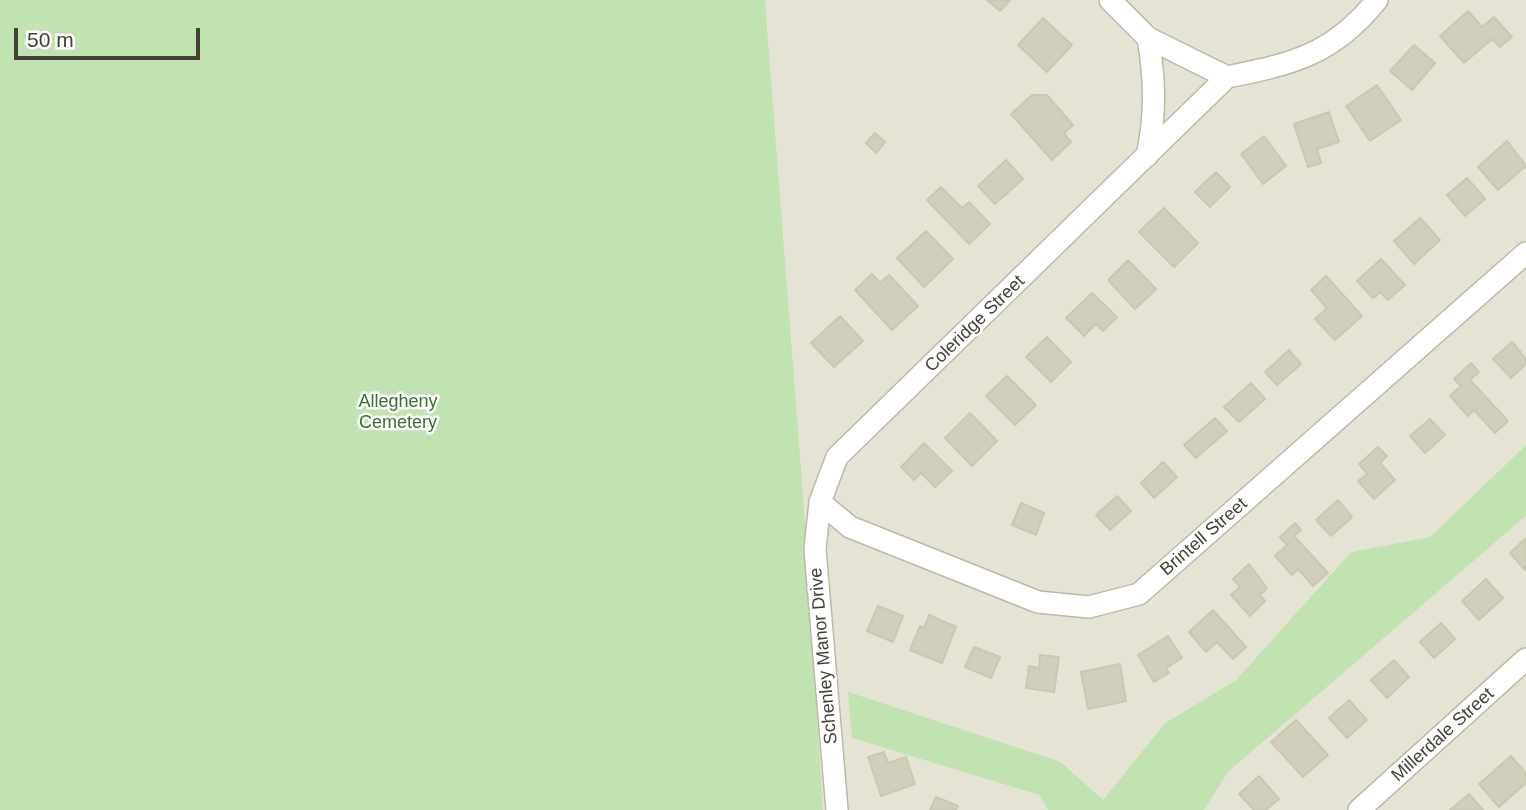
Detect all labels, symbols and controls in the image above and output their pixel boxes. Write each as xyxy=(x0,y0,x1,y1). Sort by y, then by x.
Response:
scale bar xyxy=(18,14,203,58)
text: 50 m xyxy=(27,28,74,51)
street label: Coleridge Street xyxy=(921,271,1029,377)
park label: Allegheny Cemetery xyxy=(358,391,438,434)
street label: Brintell Street xyxy=(1156,493,1252,581)
street label: Schenley Manor Drive xyxy=(806,567,842,745)
street label: Millerdale Street xyxy=(1387,683,1499,787)

